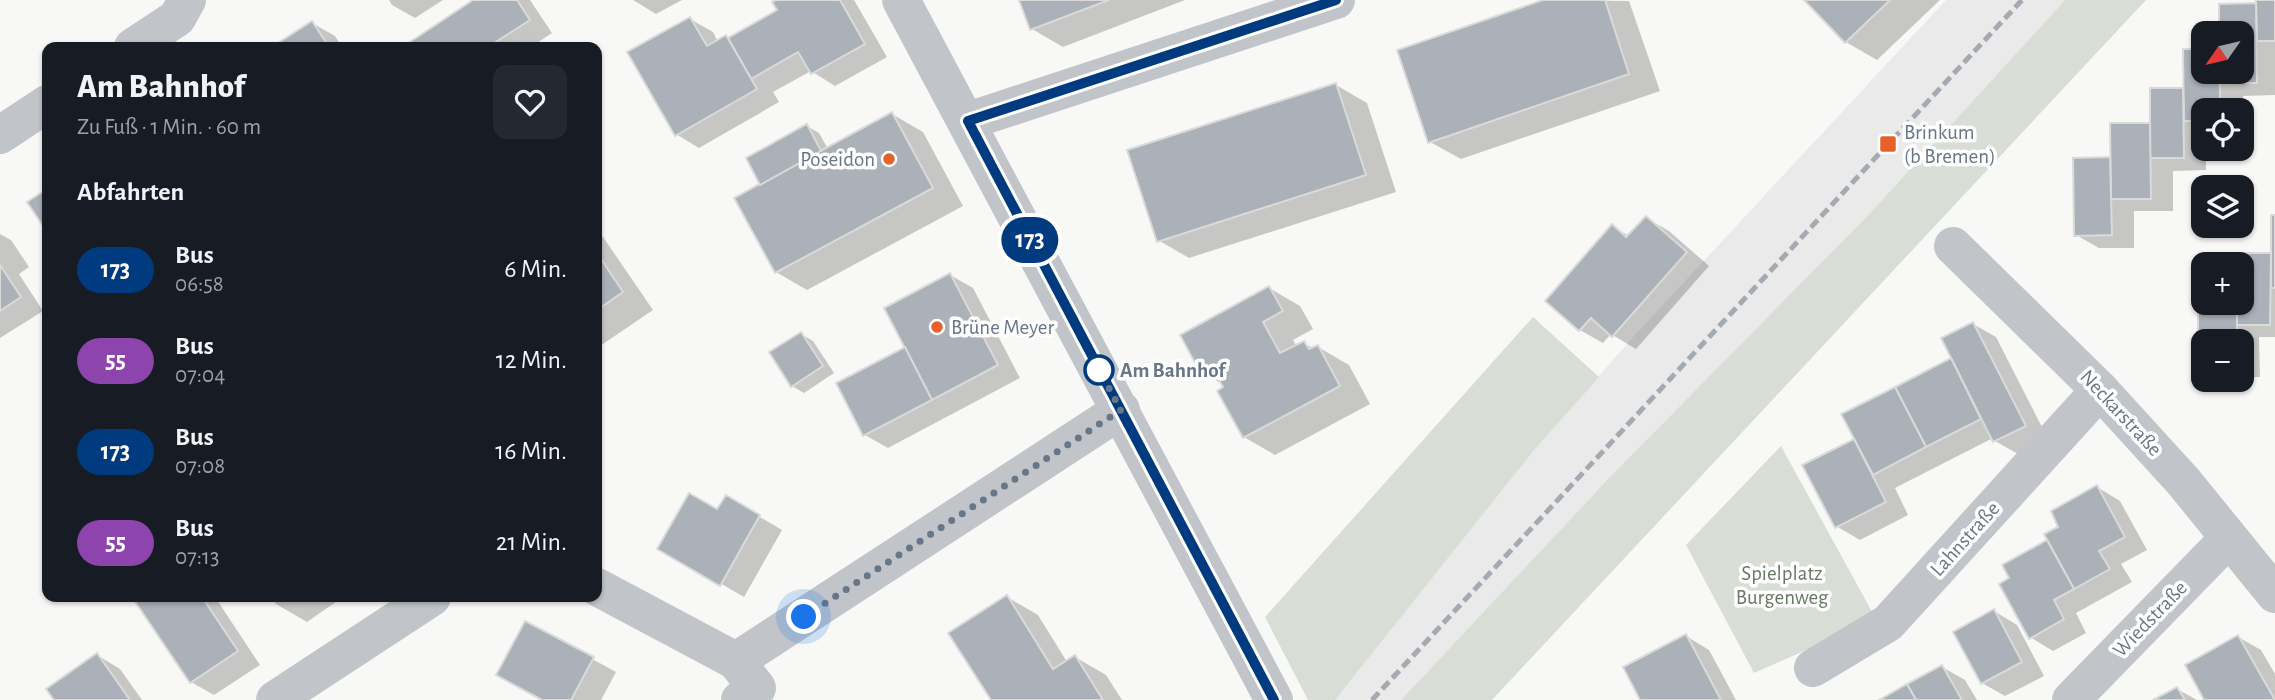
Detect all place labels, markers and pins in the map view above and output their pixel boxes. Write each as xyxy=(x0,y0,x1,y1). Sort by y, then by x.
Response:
place label: Brinkum (b Bremen) xyxy=(1904,122,1996,167)
marker: Brinkum (b Bremen) xyxy=(1878,134,1898,154)
place label: Poseidon xyxy=(800,149,875,170)
marker: Poseidon xyxy=(881,151,897,167)
place label: Brüne Meyer xyxy=(951,317,1055,338)
marker: Brüne Meyer xyxy=(929,319,945,335)
marker: Am Bahnhof xyxy=(1084,355,1114,385)
place label: Am Bahnhof xyxy=(1120,360,1227,381)

